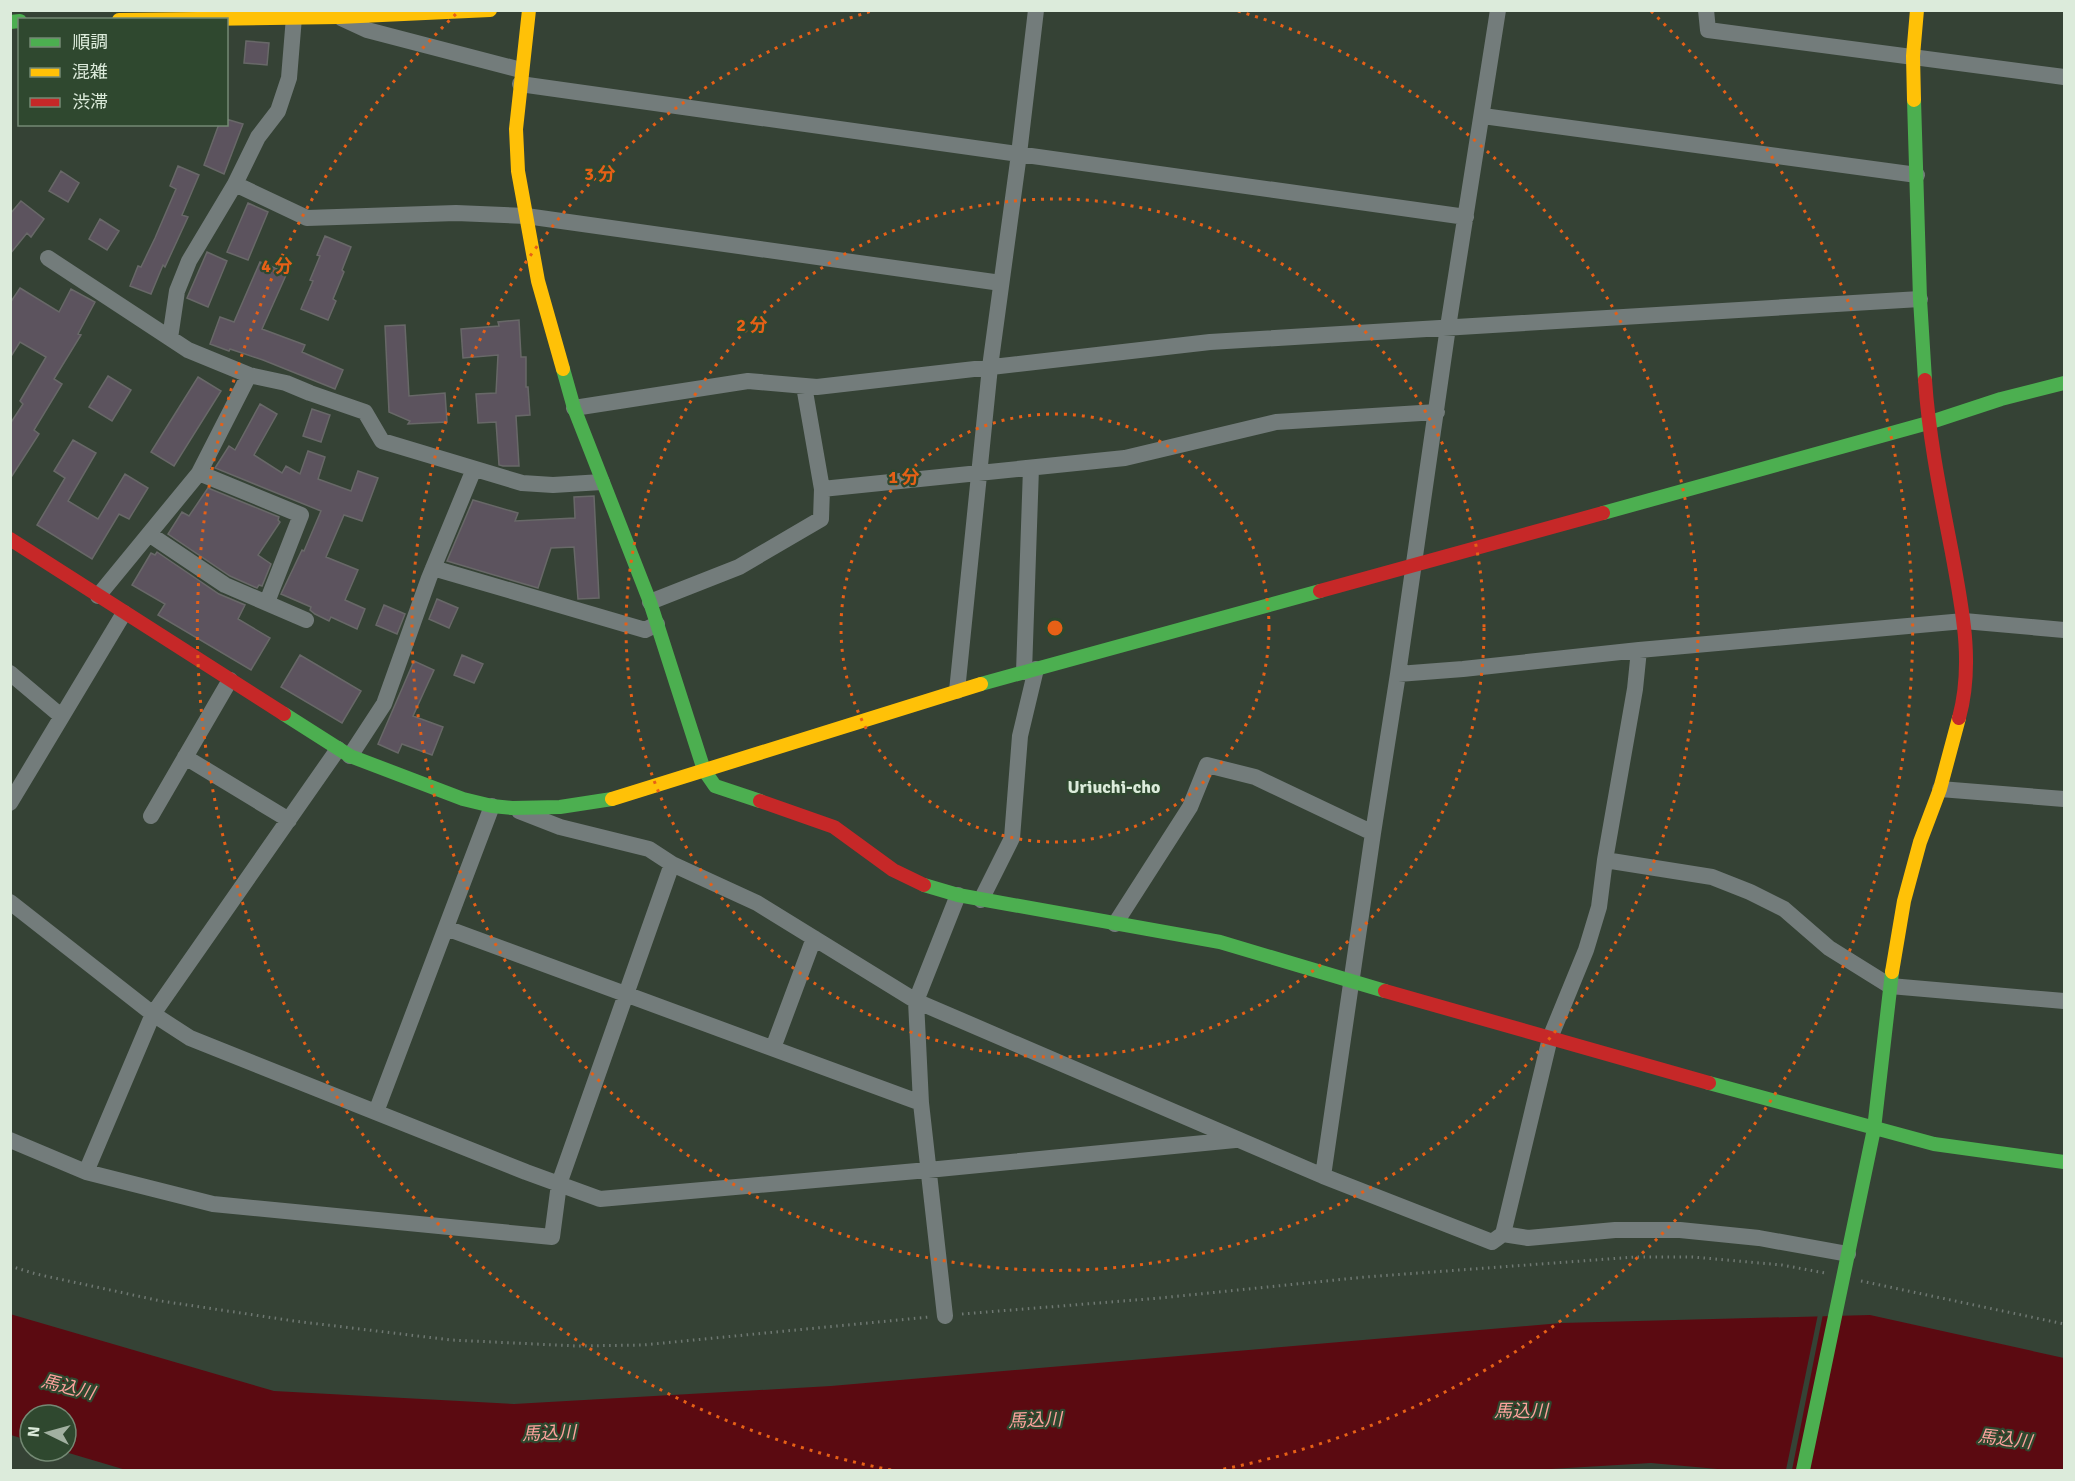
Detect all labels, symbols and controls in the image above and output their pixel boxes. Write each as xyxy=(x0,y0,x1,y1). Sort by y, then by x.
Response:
legend xyxy=(18,18,228,126)
text: 順調 xyxy=(72,31,108,53)
text: 混雑 xyxy=(72,61,108,83)
text: 渋滞 xyxy=(72,91,108,113)
text: 3 分 xyxy=(584,163,616,185)
text: 4 分 xyxy=(261,255,293,277)
text: 2 分 xyxy=(736,314,768,336)
text: 1 分 xyxy=(888,466,920,488)
centre of rings xyxy=(1045,618,1065,638)
district label: Uriuchi-cho xyxy=(1068,776,1160,798)
water label: 馬込川 xyxy=(39,1370,99,1405)
water label: 馬込川 xyxy=(1494,1400,1550,1422)
north arrow xyxy=(18,1403,78,1463)
water label: 馬込川 xyxy=(1008,1408,1064,1432)
water label: 馬込川 xyxy=(522,1421,578,1445)
text: N xyxy=(24,1425,45,1438)
water label: 馬込川 xyxy=(1977,1425,2035,1453)

